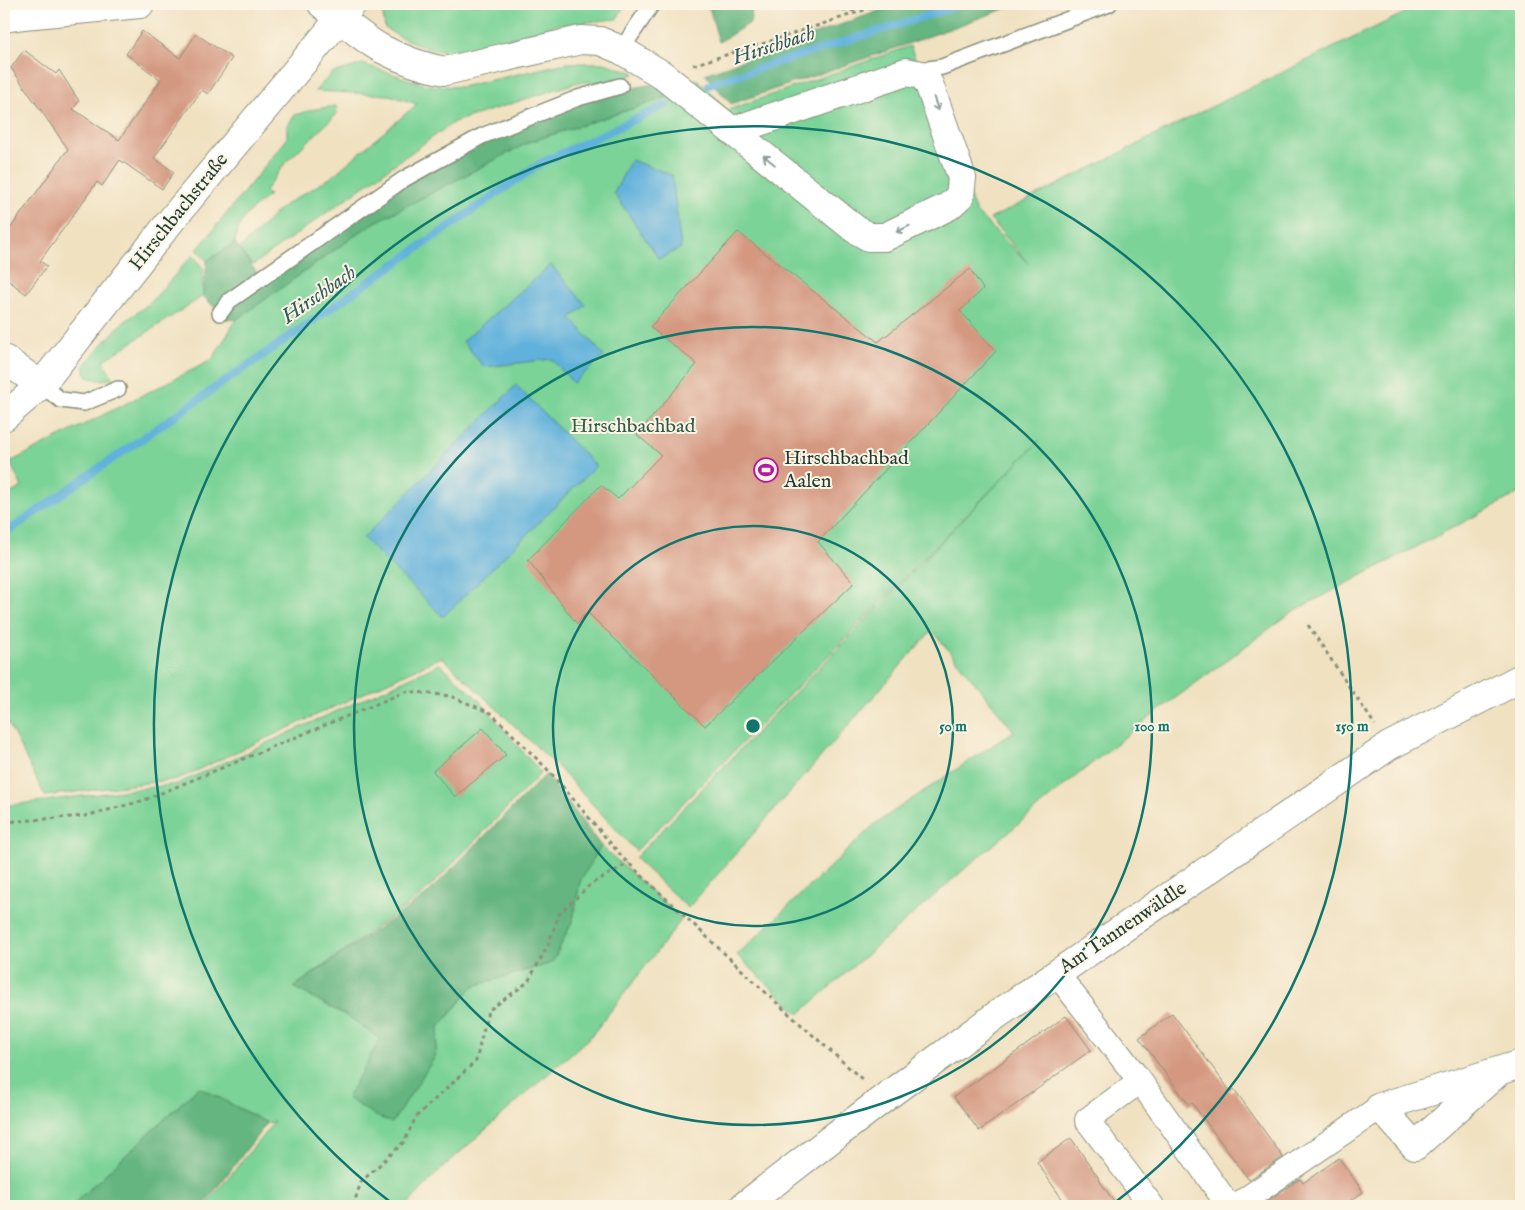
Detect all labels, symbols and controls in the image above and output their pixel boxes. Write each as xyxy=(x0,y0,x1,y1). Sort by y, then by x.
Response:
water label: Hirschbach xyxy=(729,20,819,72)
one-way arrow xyxy=(932,96,941,111)
street label: Hirschbachstraße xyxy=(124,148,234,276)
one-way arrow xyxy=(763,155,776,166)
one-way arrow xyxy=(896,224,911,234)
water label: Hirschbach xyxy=(276,260,362,331)
park label: Hirschbachbad xyxy=(571,414,696,439)
place label: Hirschbachbad Aalen xyxy=(783,446,909,494)
sports icon: Hirschbachbad Aalen xyxy=(753,457,779,483)
centre of rings xyxy=(744,717,762,735)
text: 50 m xyxy=(939,717,967,736)
text: 100 m xyxy=(1134,717,1170,736)
text: 150 m xyxy=(1335,717,1369,736)
street label: Am Tannenwäldle xyxy=(1054,876,1191,980)

